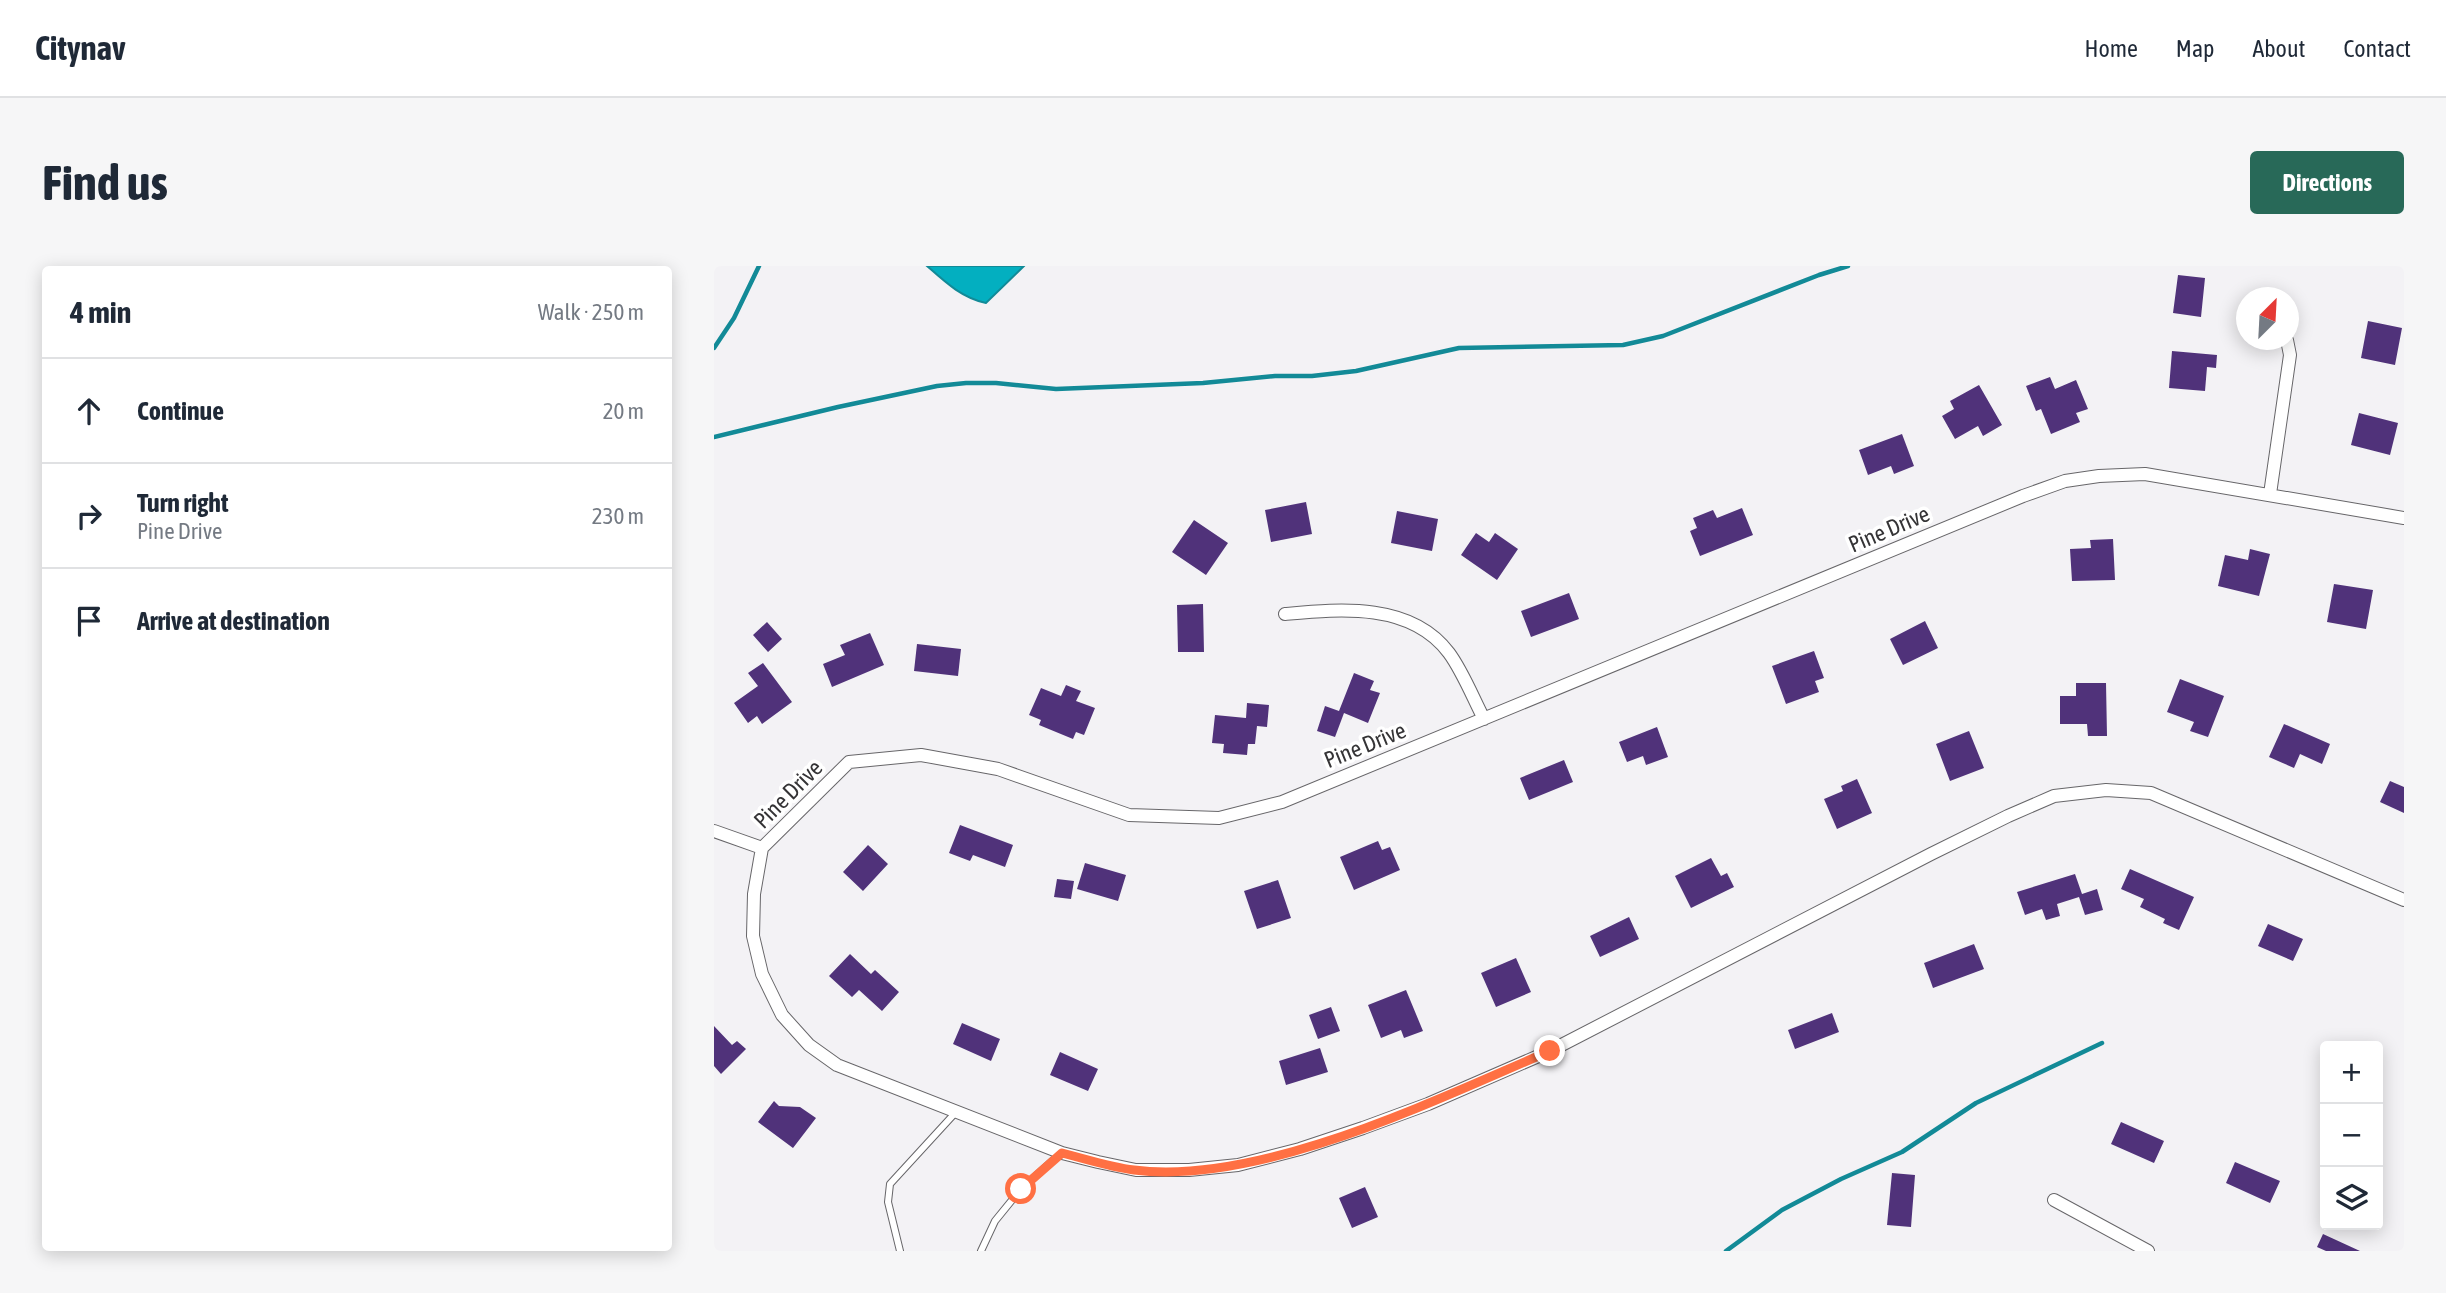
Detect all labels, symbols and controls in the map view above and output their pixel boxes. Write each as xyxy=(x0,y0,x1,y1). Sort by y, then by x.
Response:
text: Citynav xyxy=(35,29,126,67)
text: Home xyxy=(2084,35,2138,62)
text: Map xyxy=(2176,35,2214,62)
text: About xyxy=(2252,35,2305,62)
text: Contact xyxy=(2343,35,2411,62)
button: Directions xyxy=(2250,151,2404,214)
text: Find us xyxy=(42,154,168,210)
north arrow xyxy=(2236,287,2299,350)
text: 4 min xyxy=(70,295,131,329)
text: Walk · 250 m xyxy=(538,299,644,325)
icon: ahead xyxy=(70,392,108,430)
text: Continue xyxy=(137,396,224,426)
text: 20 m xyxy=(603,398,644,424)
text: Turn right xyxy=(137,488,228,518)
icon: right xyxy=(70,497,108,535)
street label: Pine Drive xyxy=(1845,500,1933,558)
text: 230 m xyxy=(592,503,644,529)
text: Pine Drive xyxy=(137,518,223,544)
icon: arrive xyxy=(70,602,108,640)
text: Arrive at destination xyxy=(137,606,330,636)
street label: Pine Drive xyxy=(1320,717,1410,773)
street label: Pine Drive xyxy=(749,755,827,833)
route end xyxy=(1534,1035,1565,1066)
map controls xyxy=(2320,1041,2383,1230)
button: + xyxy=(2320,1041,2383,1104)
button: − xyxy=(2320,1104,2383,1167)
button: layers xyxy=(2320,1167,2383,1230)
route start xyxy=(1005,1173,1036,1204)

